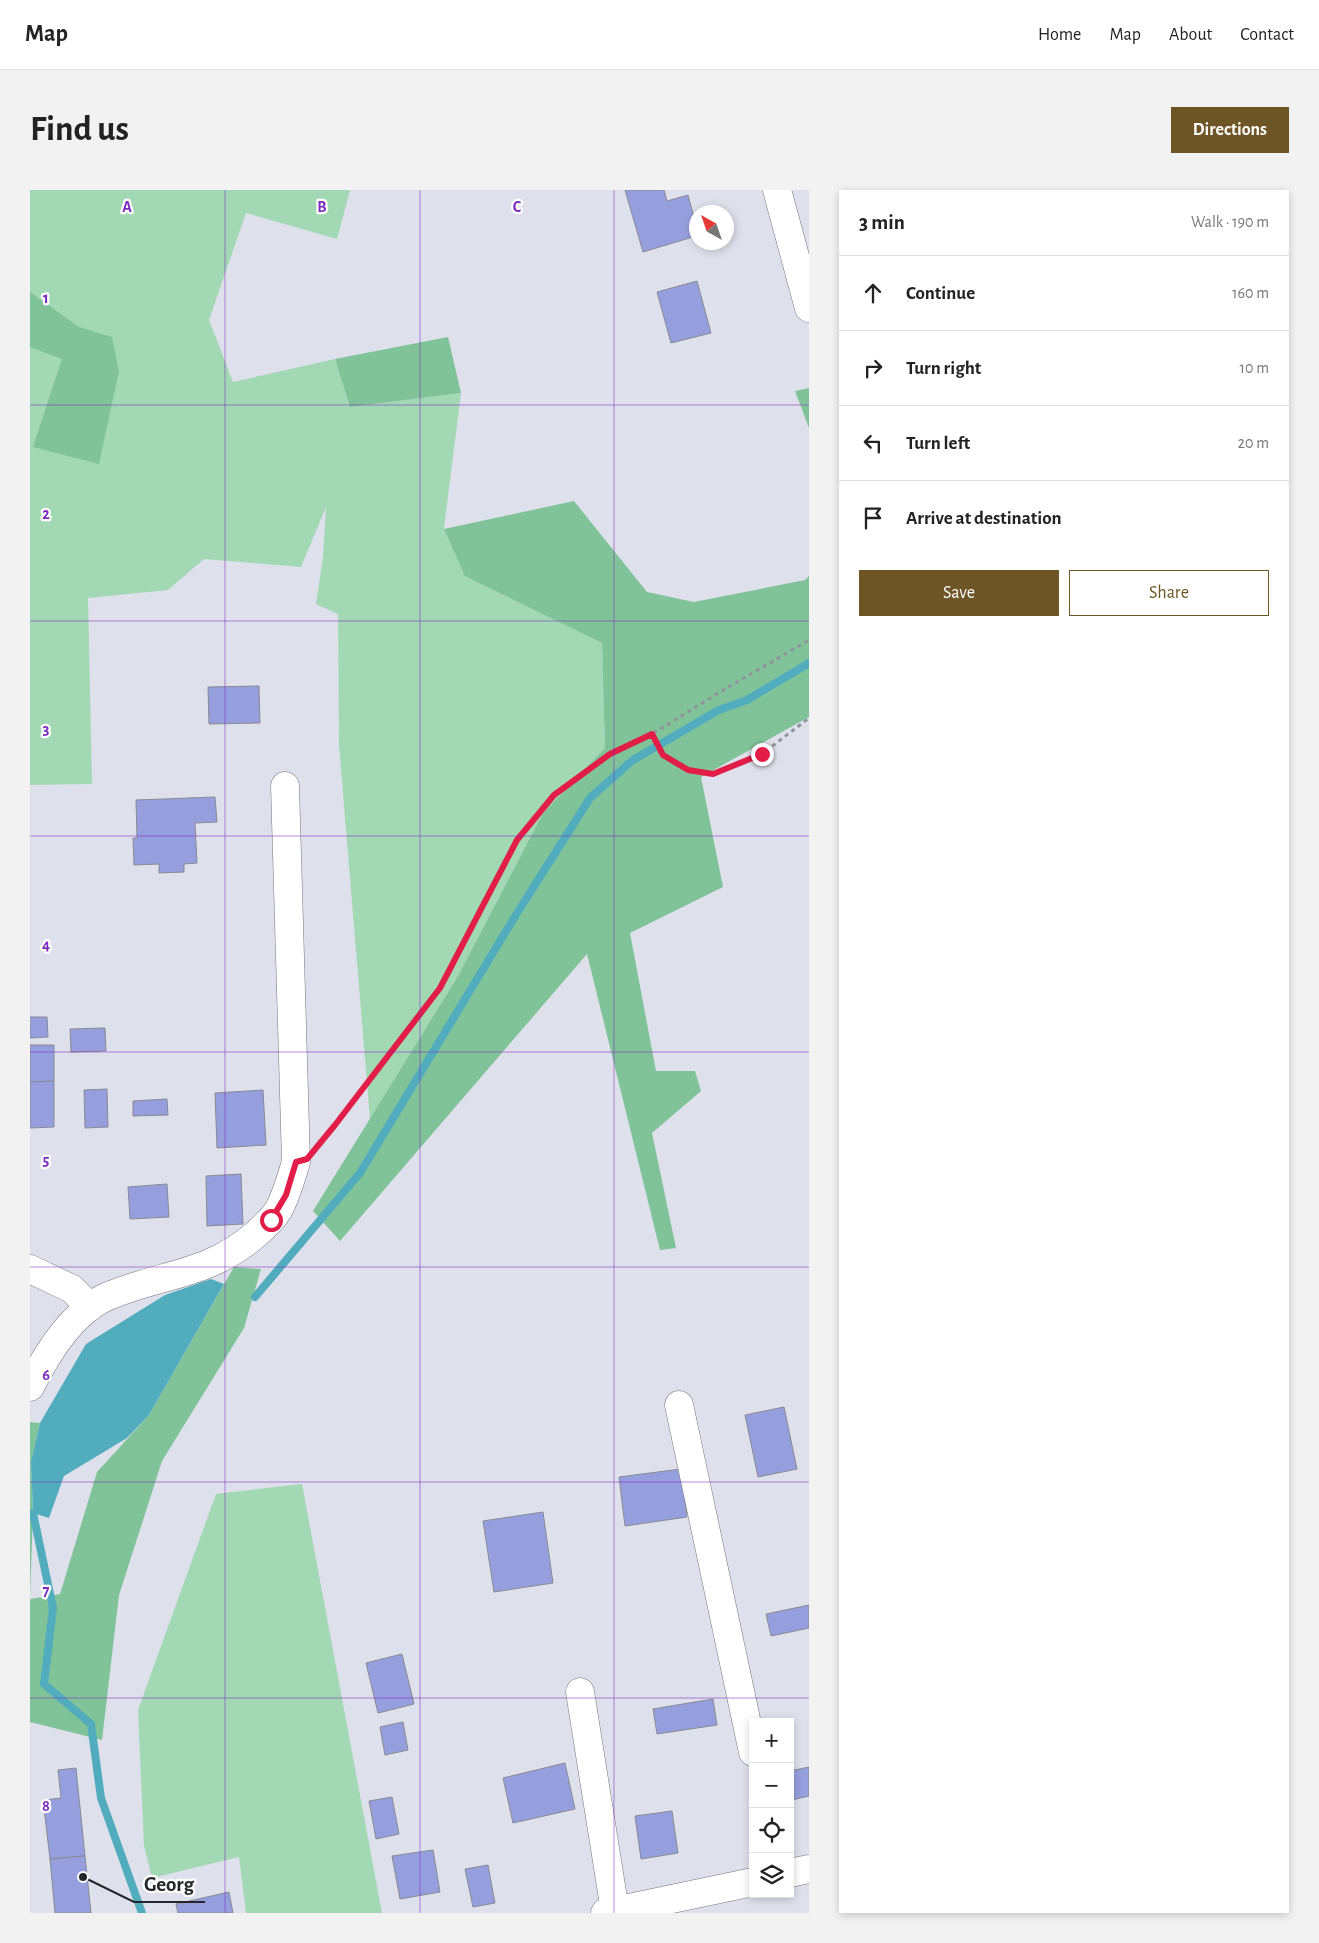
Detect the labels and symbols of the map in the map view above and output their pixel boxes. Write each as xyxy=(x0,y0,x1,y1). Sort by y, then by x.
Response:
text: A xyxy=(122,199,132,215)
text: B xyxy=(317,199,327,215)
text: C xyxy=(513,199,522,215)
north arrow xyxy=(689,205,734,250)
text: 1 xyxy=(43,290,49,306)
text: 2 xyxy=(42,506,50,522)
text: 3 xyxy=(43,721,50,737)
route end xyxy=(751,743,774,766)
text: 4 xyxy=(42,937,50,953)
text: 5 xyxy=(43,1152,50,1168)
route start xyxy=(260,1209,283,1232)
text: 6 xyxy=(42,1367,50,1383)
text: 7 xyxy=(43,1583,50,1599)
text: 8 xyxy=(42,1798,50,1814)
callout: Georg xyxy=(134,1866,205,1902)
text: Georg xyxy=(144,1874,195,1895)

